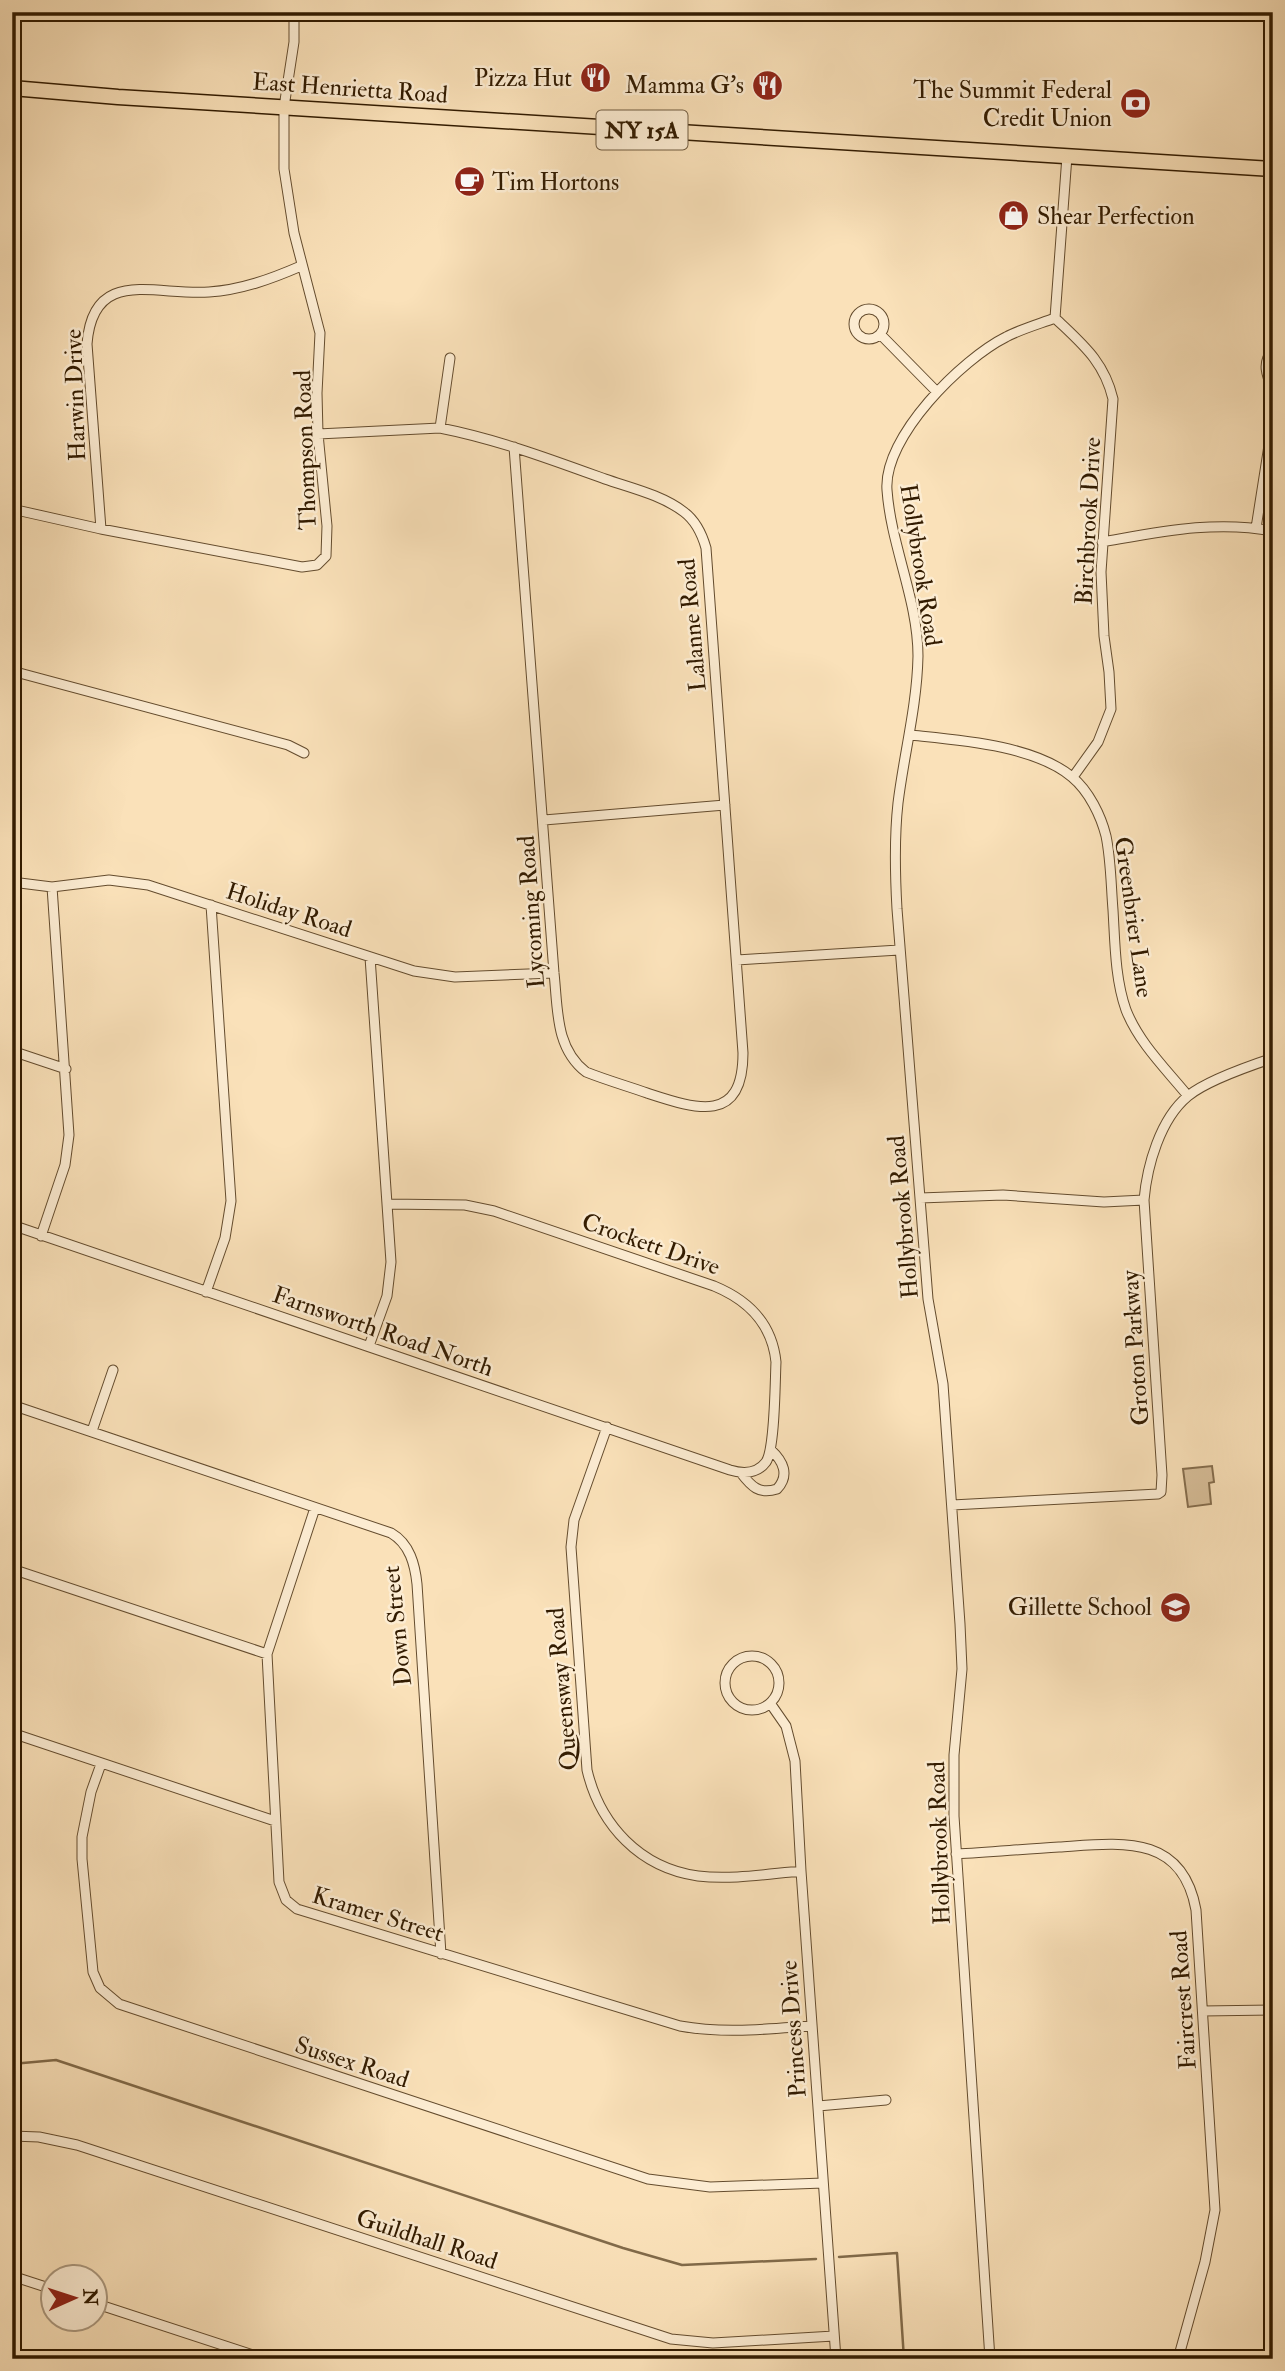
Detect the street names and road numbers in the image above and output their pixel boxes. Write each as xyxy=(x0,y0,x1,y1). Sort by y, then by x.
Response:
street label: East Henrietta Road xyxy=(251,66,449,111)
road number: NY 15A xyxy=(596,111,688,150)
street label: Harwin Drive xyxy=(58,328,93,461)
street label: Thompson Road xyxy=(287,369,324,530)
street label: Birchbrook Drive xyxy=(1069,436,1108,606)
street label: Hollybrook Road xyxy=(892,482,949,649)
street label: Lalanne Road xyxy=(671,557,714,693)
street label: Lycoming Road xyxy=(511,834,552,989)
street label: Greenbrier Lane xyxy=(1107,835,1160,999)
street label: Holiday Road xyxy=(222,876,356,945)
street label: Hollybrook Road xyxy=(881,1134,926,1300)
street label: Crockett Drive xyxy=(578,1206,724,1283)
street label: Groton Parkway xyxy=(1115,1269,1156,1427)
street label: Farnsworth Road North xyxy=(268,1279,498,1384)
street label: Down Street xyxy=(376,1564,419,1688)
street label: Queensway Road xyxy=(540,1606,585,1772)
street label: Hollybrook Road xyxy=(921,1760,958,1925)
street label: Kramer Street xyxy=(308,1880,448,1949)
street label: Faircrest Road xyxy=(1163,1929,1204,2071)
street label: Princess Drive xyxy=(773,1959,814,2099)
street label: Sussex Road xyxy=(291,2029,413,2096)
street label: Guildhall Road xyxy=(352,2202,502,2277)

